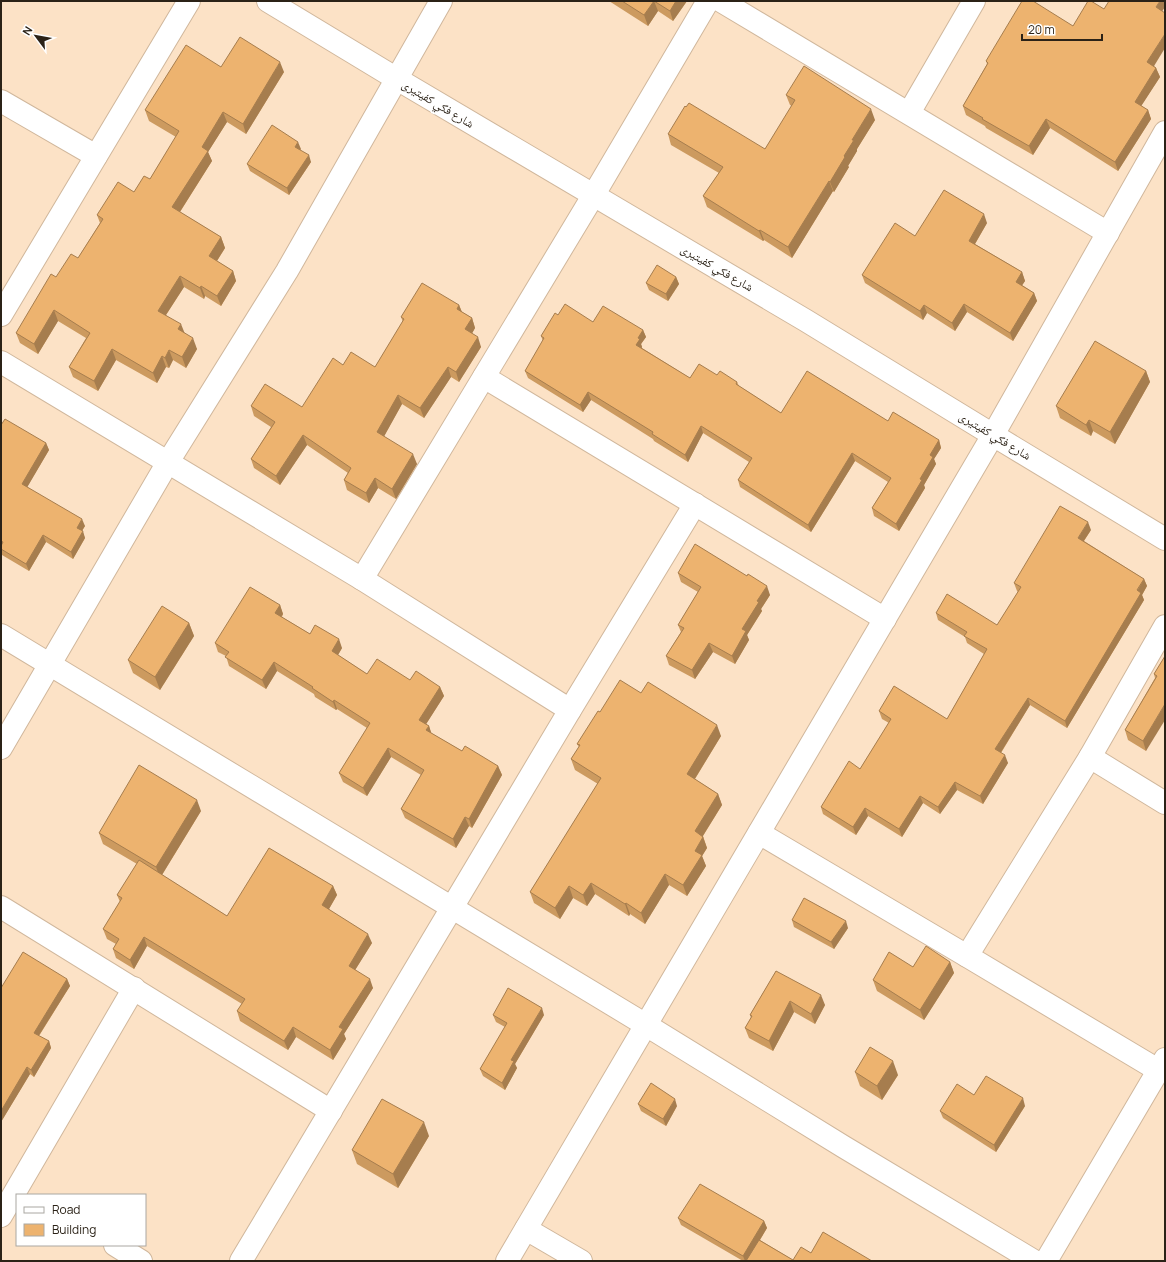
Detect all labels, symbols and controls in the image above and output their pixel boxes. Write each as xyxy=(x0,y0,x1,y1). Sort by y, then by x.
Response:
north arrow xyxy=(16,16,56,56)
scale bar xyxy=(1022,16,1102,42)
text: 20 m xyxy=(1028,21,1055,38)
text: N xyxy=(19,23,36,38)
street label: شارع فكي كفيتيرى xyxy=(398,75,478,134)
street label: شارع فكي كفيتيرى xyxy=(677,240,757,297)
street label: شارع فكي كفيتيرى xyxy=(955,407,1035,466)
legend xyxy=(16,1194,146,1246)
text: Road xyxy=(52,1201,80,1218)
text: Building xyxy=(52,1221,96,1238)

